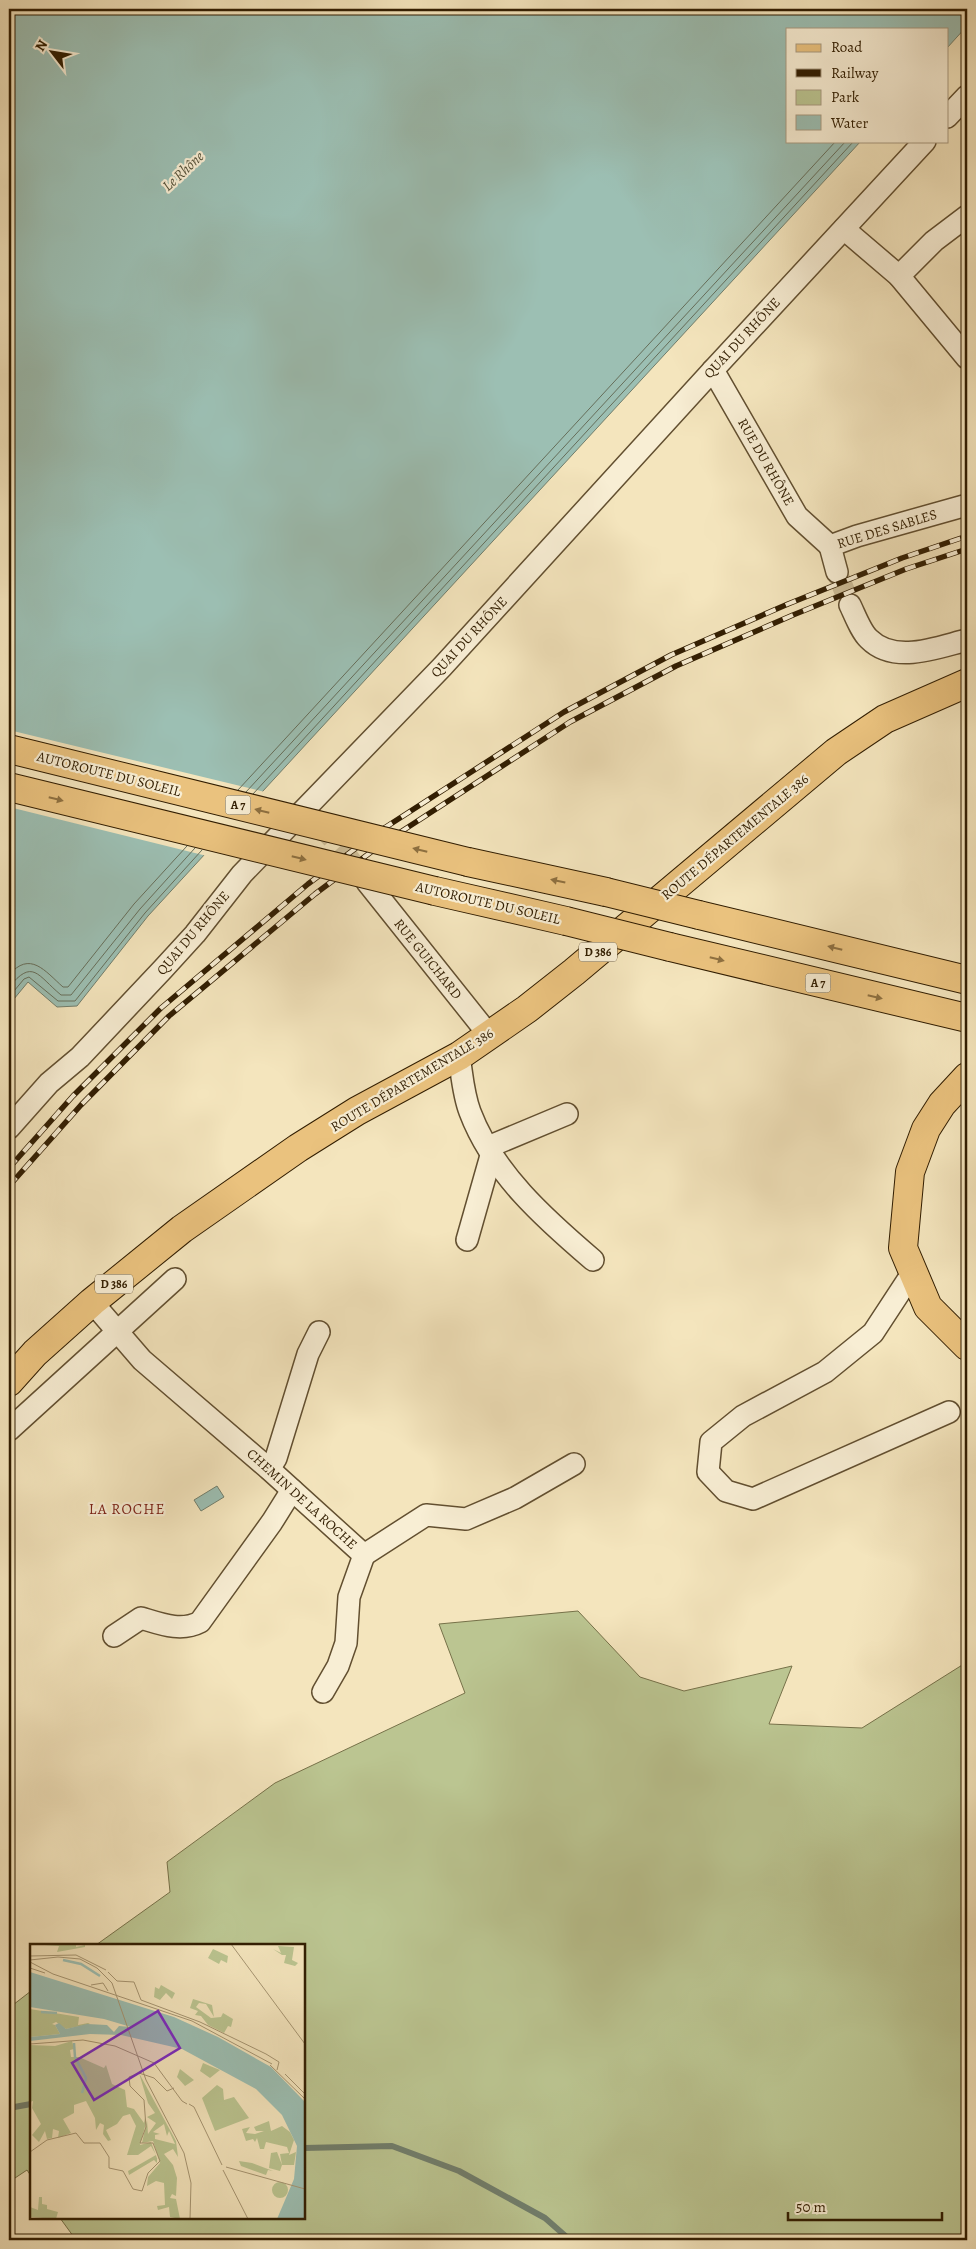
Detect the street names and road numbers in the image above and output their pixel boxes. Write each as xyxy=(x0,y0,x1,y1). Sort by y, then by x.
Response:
street label: QUAI DU RHÔNE xyxy=(699,293,785,383)
street label: RUE DU RHÔNE xyxy=(733,415,799,509)
street label: RUE DES SABLES xyxy=(835,505,939,553)
street label: QUAI DU RHÔNE xyxy=(426,592,512,682)
street label: AUTOROUTE DU SOLEIL xyxy=(34,747,184,801)
street label: ROUTE DÉPARTEMENTALE 386 xyxy=(657,770,813,904)
road number: A 7 xyxy=(226,796,250,814)
street label: AUTOROUTE DU SOLEIL xyxy=(413,877,563,929)
street label: QUAI DU RHÔNE xyxy=(152,887,234,979)
street label: RUE GUICHARD xyxy=(390,915,466,1003)
road number: D 386 xyxy=(579,942,617,962)
road number: A 7 xyxy=(806,974,830,992)
street label: ROUTE DÉPARTEMENTALE 386 xyxy=(327,1024,497,1136)
road number: D 386 xyxy=(95,1274,133,1294)
street label: CHEMIN DE LA ROCHE xyxy=(243,1444,361,1554)

